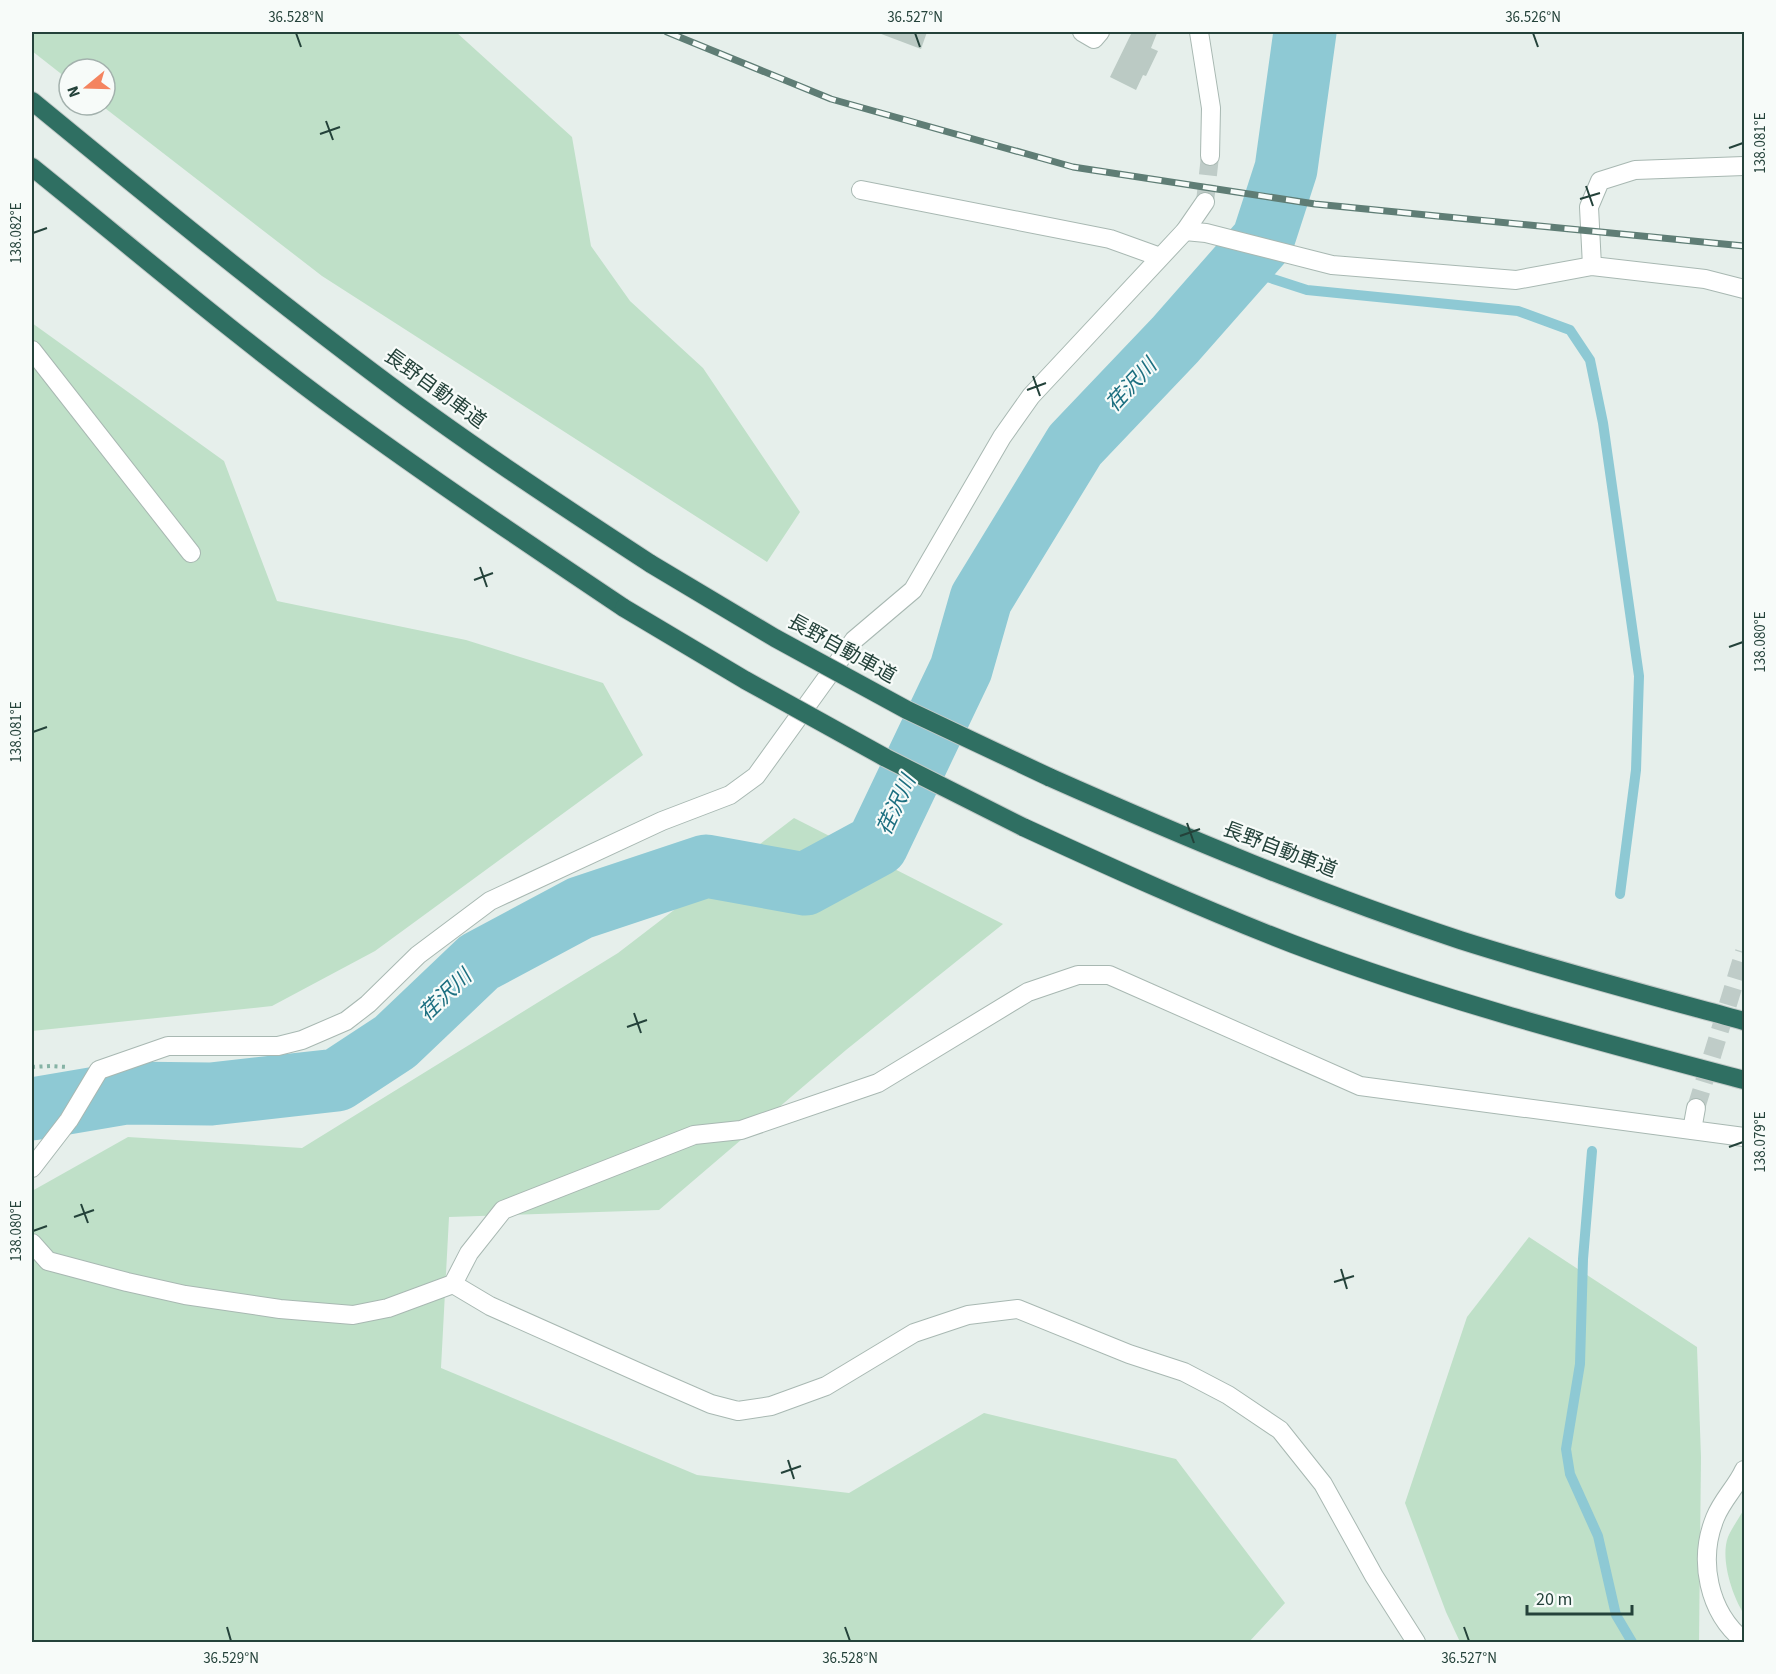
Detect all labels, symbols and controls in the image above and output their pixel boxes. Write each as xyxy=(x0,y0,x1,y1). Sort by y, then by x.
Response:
text: 36.528°N xyxy=(268,7,324,28)
text: 36.527°N xyxy=(887,7,943,28)
text: 36.526°N xyxy=(1505,7,1561,28)
north arrow xyxy=(57,57,117,117)
text: N xyxy=(62,83,86,100)
text: 138.081°E xyxy=(1750,112,1771,174)
text: 138.082°E xyxy=(6,202,27,264)
street label: 長野自動車道 xyxy=(378,342,492,436)
water label: 荏沢川 xyxy=(1099,350,1165,418)
street label: 長野自動車道 xyxy=(783,608,901,690)
text: 138.080°E xyxy=(1750,611,1771,673)
text: 138.081°E xyxy=(6,701,27,763)
water label: 荏沢川 xyxy=(869,768,924,840)
street label: 長野自動車道 xyxy=(1219,815,1341,885)
water label: 荏沢川 xyxy=(412,961,480,1028)
text: 138.079°E xyxy=(1750,1111,1771,1173)
text: 138.080°E xyxy=(6,1200,27,1262)
scale bar xyxy=(1527,1578,1632,1616)
text: 20 m xyxy=(1536,1587,1572,1612)
text: 36.529°N xyxy=(203,1648,259,1669)
text: 36.528°N xyxy=(822,1648,878,1669)
text: 36.527°N xyxy=(1441,1648,1497,1669)

